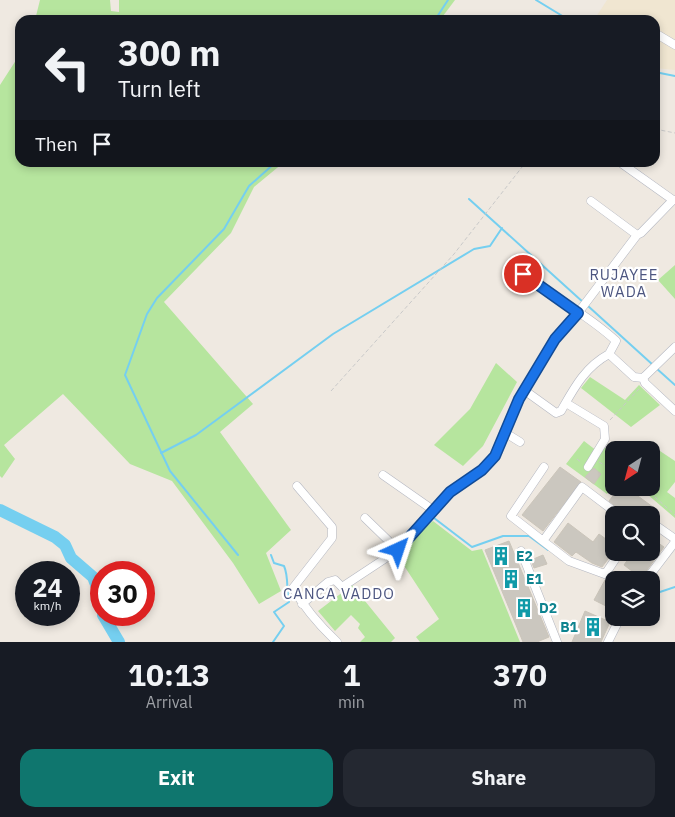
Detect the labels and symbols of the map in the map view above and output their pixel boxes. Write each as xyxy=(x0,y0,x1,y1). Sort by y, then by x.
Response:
pin xyxy=(502,253,544,295)
district label: RUJAYEE WADA xyxy=(589,265,659,301)
north arrow xyxy=(605,441,660,496)
position arrow xyxy=(371,523,423,575)
building icon: E2 xyxy=(490,545,512,567)
place label: E2 xyxy=(516,547,533,565)
speed limit sign: 30 xyxy=(90,561,155,626)
building icon: E1 xyxy=(500,568,522,590)
place label: E1 xyxy=(526,570,543,588)
district label: CANCA VADDO xyxy=(283,584,395,603)
building icon: D2 xyxy=(513,597,535,619)
place label: D2 xyxy=(539,599,557,617)
building icon: B1 xyxy=(582,616,604,638)
place label: B1 xyxy=(560,618,579,636)

